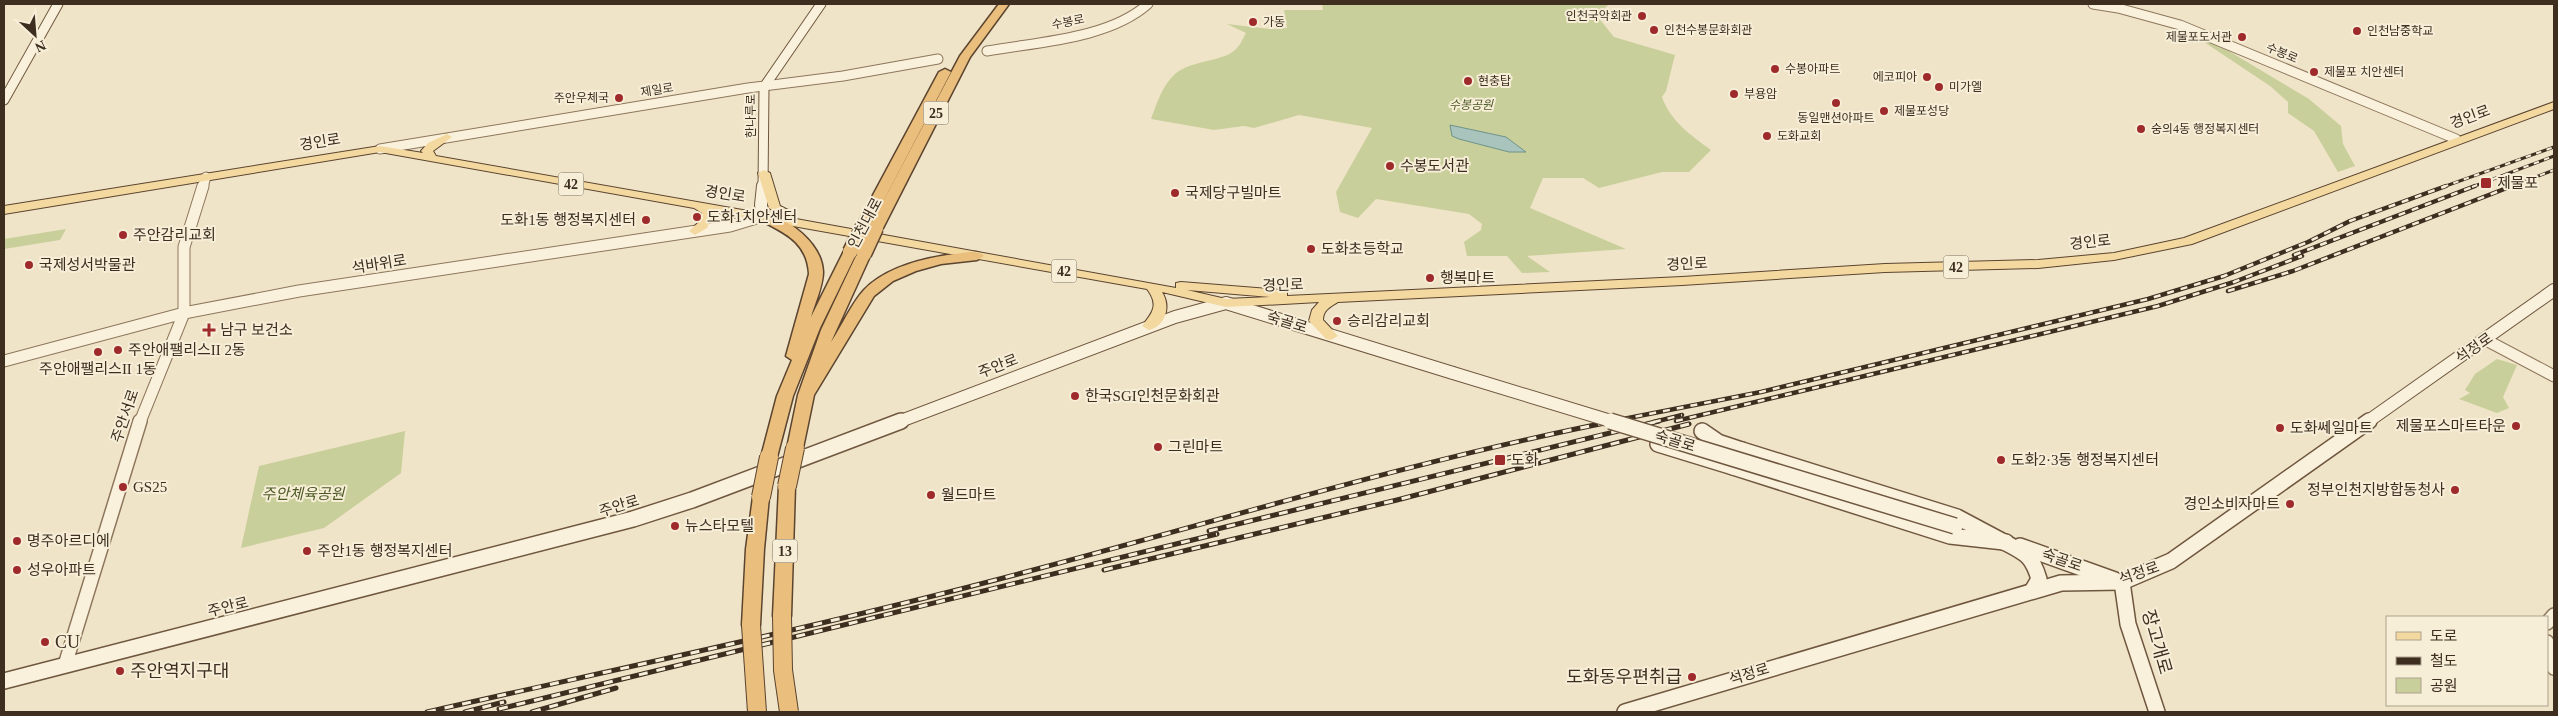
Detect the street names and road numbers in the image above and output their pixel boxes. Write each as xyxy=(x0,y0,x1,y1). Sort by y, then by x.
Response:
street label: 수봉로 xyxy=(1050,12,1086,32)
street label: 수봉로 xyxy=(2264,40,2300,66)
street label: 제일로 xyxy=(640,80,674,100)
street label: 한나루로 xyxy=(744,94,758,138)
road number: 25 xyxy=(924,102,948,125)
street label: 경인로 xyxy=(2448,102,2492,132)
street label: 경인로 xyxy=(298,131,342,153)
road number: 42 xyxy=(558,172,584,195)
street label: 경인로 xyxy=(703,183,747,205)
street label: 인천대로 xyxy=(844,194,885,251)
street label: 경인로 xyxy=(2069,232,2111,252)
street label: 석바위로 xyxy=(350,252,408,276)
street label: 경인로 xyxy=(1666,255,1708,273)
road number: 42 xyxy=(1944,256,1968,278)
road number: 42 xyxy=(1052,260,1076,282)
street label: 경인로 xyxy=(1262,276,1304,294)
street label: 숙골로 xyxy=(1265,308,1309,336)
street label: 석정로 xyxy=(2452,330,2496,366)
street label: 주안로 xyxy=(976,351,1020,381)
street label: 주안서로 xyxy=(108,387,142,445)
street label: 숙골로 xyxy=(1653,427,1697,455)
street label: 주안로 xyxy=(597,492,641,520)
road number: 13 xyxy=(772,540,798,562)
street label: 숙골로 xyxy=(2040,546,2084,574)
street label: 석정로 xyxy=(2117,559,2161,587)
street label: 주안로 xyxy=(206,594,250,620)
street label: 장고개로 xyxy=(2138,607,2176,677)
street label: 석정로 xyxy=(1727,660,1771,688)

